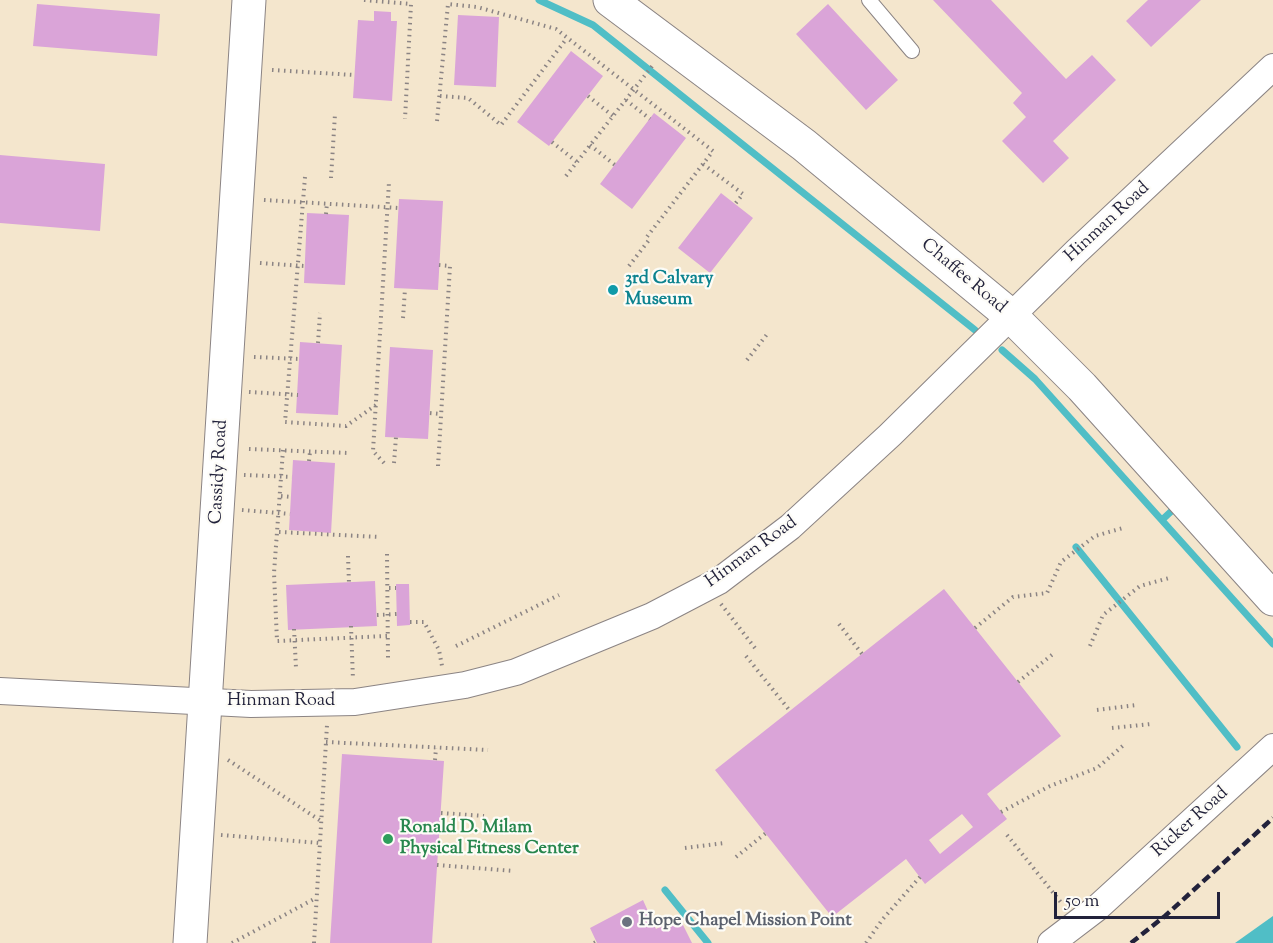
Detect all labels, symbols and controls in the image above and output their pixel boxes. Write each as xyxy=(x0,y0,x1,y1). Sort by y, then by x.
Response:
street label: Hinman Road xyxy=(1061,178,1155,268)
street label: Chaffee Road xyxy=(916,235,1010,319)
place label: 3rd Calvary Museum xyxy=(625,269,713,312)
marker: 3rd Calvary Museum xyxy=(606,283,620,297)
street label: Cassidy Road xyxy=(206,419,234,525)
street label: Hinman Road xyxy=(702,512,802,594)
street label: Hinman Road xyxy=(227,691,335,713)
street label: Ricker Road xyxy=(1149,783,1233,863)
place label: Ronald D. Milam Physical Fitness Center xyxy=(400,818,579,860)
marker: Ronald D. Milam Physical Fitness Center xyxy=(381,832,395,846)
scale bar xyxy=(1057,880,1224,918)
text: 50 m xyxy=(1065,889,1099,915)
place label: Hope Chapel Mission Point xyxy=(639,911,852,933)
marker: Hope Chapel Mission Point xyxy=(620,915,634,929)

